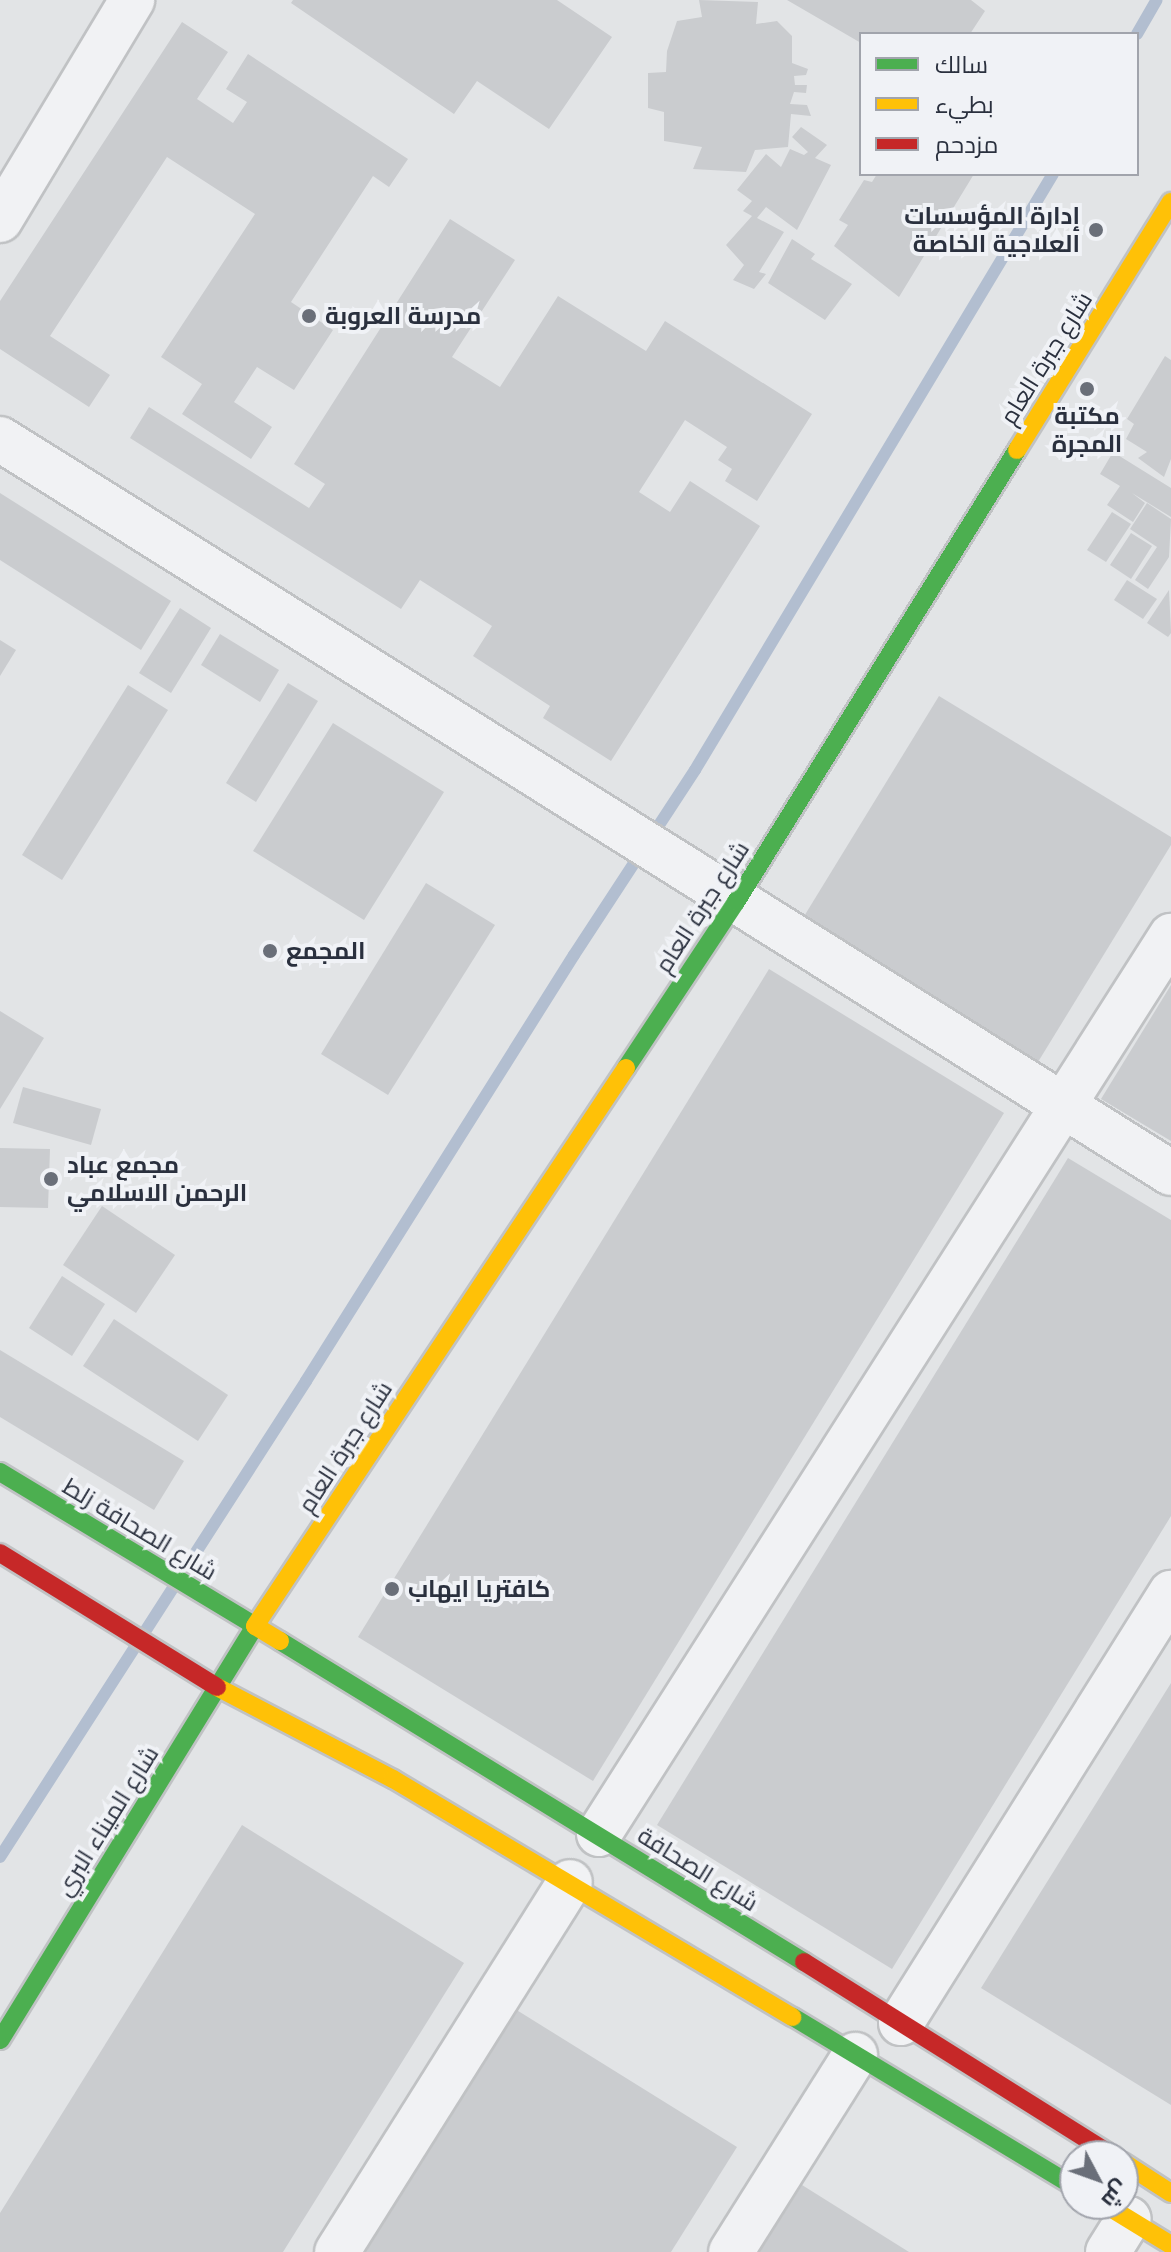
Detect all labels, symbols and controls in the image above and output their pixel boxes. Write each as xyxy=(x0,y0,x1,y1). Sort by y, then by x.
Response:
legend xyxy=(859,32,1139,176)
text: سالك xyxy=(935,49,988,79)
text: بطيء xyxy=(935,89,994,119)
text: مزدحم xyxy=(935,129,998,159)
place label: إدارة المؤسسات العلاجية الخاصة xyxy=(904,202,1080,258)
marker: إدارة المؤسسات العلاجية الخاصة xyxy=(1087,221,1105,239)
street label: شارع جبرة العام xyxy=(994,286,1098,430)
place label: مدرسة العروبة xyxy=(325,302,481,330)
marker: مدرسة العروبة xyxy=(300,307,318,325)
marker: مكتبة المجرة xyxy=(1078,380,1096,398)
place label: مكتبة المجرة xyxy=(1052,402,1122,458)
street label: شارع جبرة العام xyxy=(649,836,755,978)
place label: المجمع xyxy=(286,937,365,965)
marker: المجمع xyxy=(261,942,279,960)
place label: مجمع عباد الرحمن الاسلامي xyxy=(67,1151,247,1207)
marker: مجمع عباد الرحمن الاسلامي xyxy=(42,1170,60,1188)
street label: شارع جبرة العام xyxy=(292,1376,398,1518)
street label: شارع الصحافة زلط xyxy=(58,1472,222,1586)
place label: كافتريا ايهاب xyxy=(408,1575,550,1603)
marker: كافتريا ايهاب xyxy=(383,1580,401,1598)
street label: شارع الميناء البري xyxy=(49,1741,165,1901)
street label: شارع الصحافة xyxy=(633,1821,763,1917)
north arrow xyxy=(1059,2140,1139,2220)
text: ش xyxy=(1096,2175,1135,2214)

